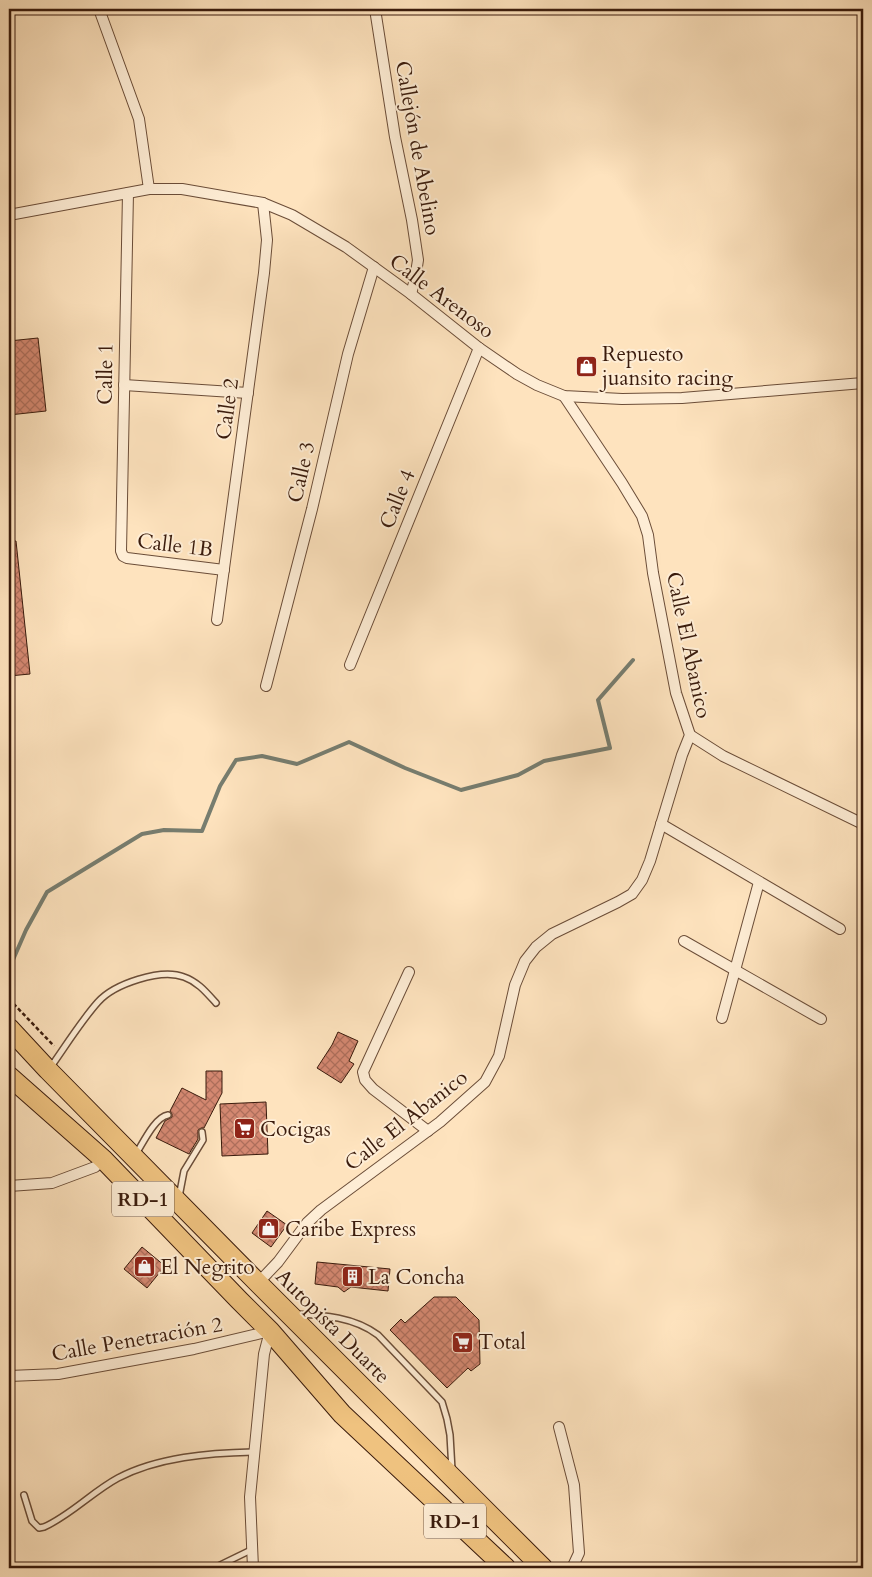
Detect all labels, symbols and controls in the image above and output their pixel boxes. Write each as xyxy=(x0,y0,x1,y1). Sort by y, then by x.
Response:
street label: Callejón de Abelino xyxy=(388,58,447,238)
street label: Calle Arenoso xyxy=(383,247,500,346)
place label: Repuesto juansito racing xyxy=(599,340,733,393)
street label: Calle 1 xyxy=(90,343,121,405)
shop icon: Repuesto juansito racing xyxy=(574,354,598,378)
street label: Calle 2 xyxy=(209,376,246,442)
street label: Calle 3 xyxy=(280,439,323,505)
street label: Calle 4 xyxy=(372,465,423,533)
street label: Calle 1B xyxy=(135,526,214,565)
street label: Calle El Abanico xyxy=(659,569,718,721)
street label: Calle El Abanico xyxy=(339,1063,474,1178)
place label: Cocigas xyxy=(260,1115,331,1144)
supermarket icon: Cocigas xyxy=(232,1117,256,1141)
road number: RD-1 xyxy=(112,1182,174,1216)
place label: Caribe Express xyxy=(285,1215,416,1244)
shop icon: Caribe Express xyxy=(257,1217,281,1241)
place label: El Negrito xyxy=(160,1253,255,1282)
shop icon: El Negrito xyxy=(132,1255,156,1279)
street label: Autopista Duarte xyxy=(269,1263,396,1390)
place label: La Concha xyxy=(368,1263,465,1292)
building icon: La Concha xyxy=(340,1265,364,1289)
street label: Calle Penetración 2 xyxy=(49,1310,225,1369)
place label: Total xyxy=(478,1328,526,1357)
supermarket icon: Total xyxy=(450,1330,474,1354)
road number: RD-1 xyxy=(424,1504,486,1538)

